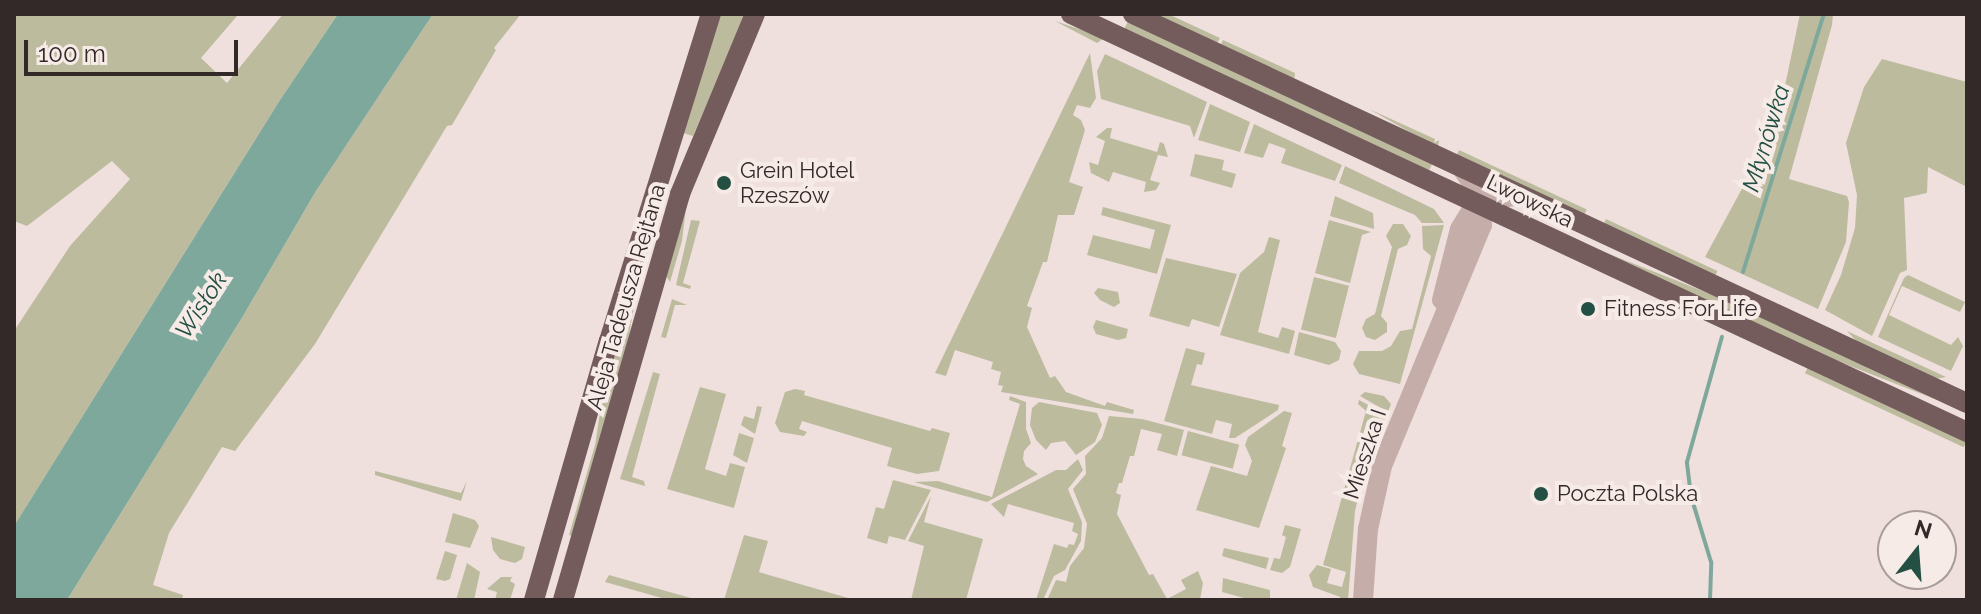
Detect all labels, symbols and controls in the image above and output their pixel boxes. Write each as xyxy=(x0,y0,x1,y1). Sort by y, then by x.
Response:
scale bar xyxy=(28,24,242,74)
text: 100 m xyxy=(38,39,106,68)
water label: Młynówka xyxy=(1736,81,1796,195)
place label: Grein Hotel Rzeszów xyxy=(740,157,854,208)
street label: Lwowska xyxy=(1482,169,1578,233)
marker: Grein Hotel Rzeszów xyxy=(715,174,733,192)
street label: Aleja Tadeusza Rejtana xyxy=(581,181,671,413)
water label: Wisłok xyxy=(169,266,233,344)
place label: Fitness For Life xyxy=(1604,296,1758,322)
marker: Fitness For Life xyxy=(1579,300,1597,318)
street label: Mieszka I xyxy=(1338,406,1392,502)
place label: Poczta Polska xyxy=(1557,481,1698,507)
marker: Poczta Polska xyxy=(1532,485,1550,503)
north arrow xyxy=(1877,510,1957,590)
text: N xyxy=(1912,514,1935,544)

